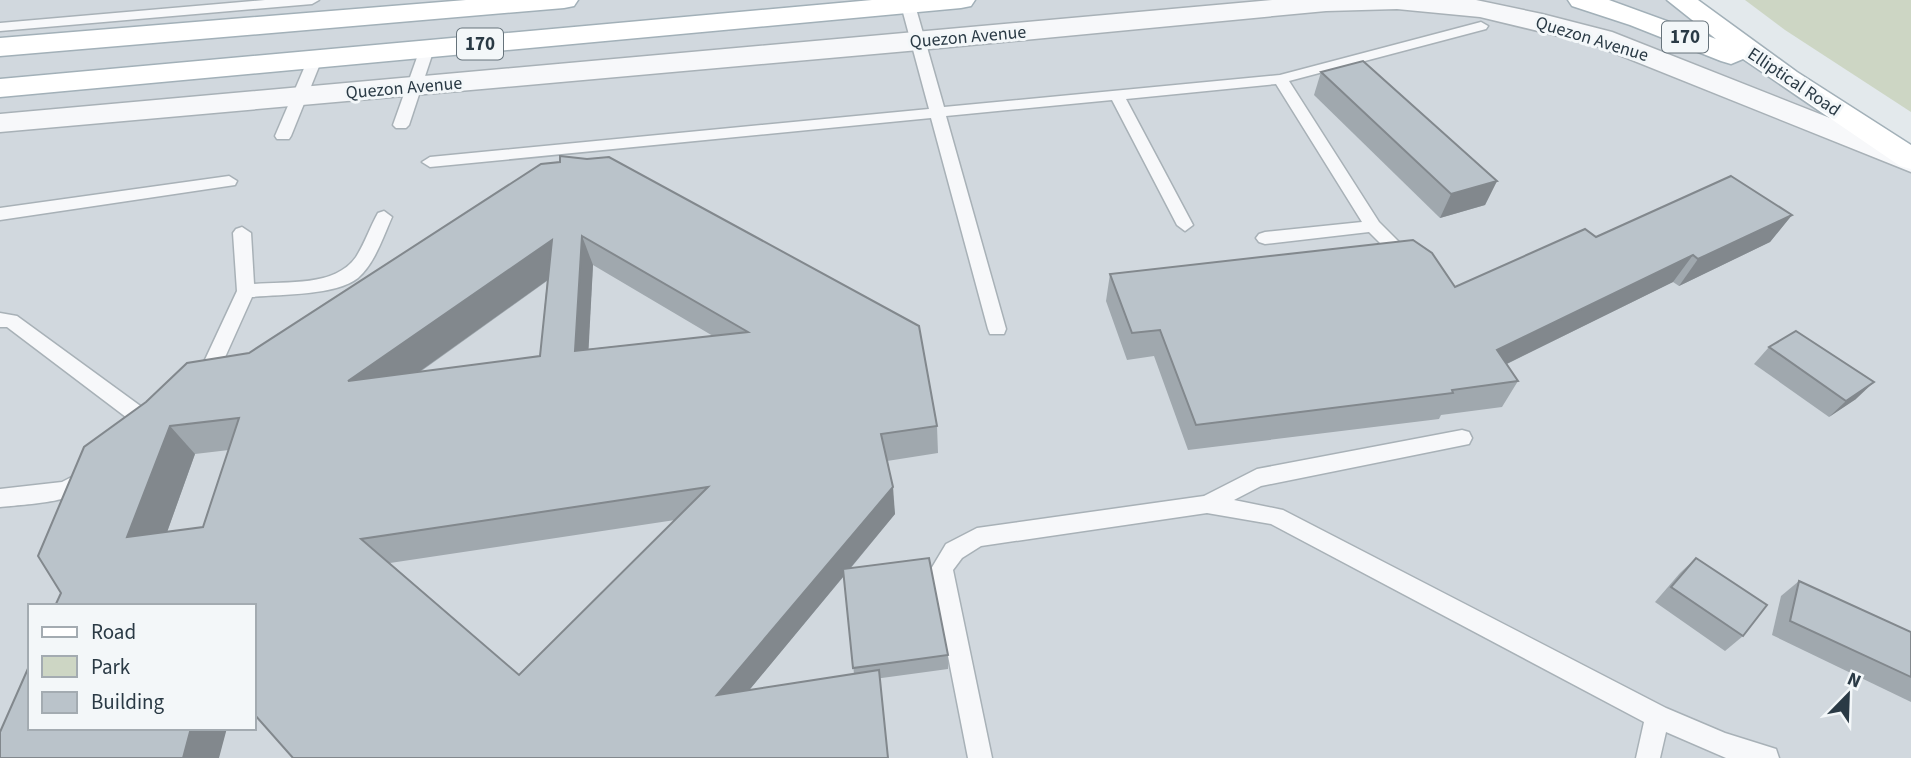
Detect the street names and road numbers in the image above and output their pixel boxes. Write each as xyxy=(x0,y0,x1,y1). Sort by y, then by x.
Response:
street label: Quezon Avenue xyxy=(1532,10,1652,68)
street label: Quezon Avenue xyxy=(909,19,1027,55)
road number: 170 xyxy=(1662,22,1708,52)
road number: 170 xyxy=(457,28,503,60)
street label: Elliptical Road xyxy=(1743,42,1845,122)
street label: Quezon Avenue xyxy=(345,70,463,106)

